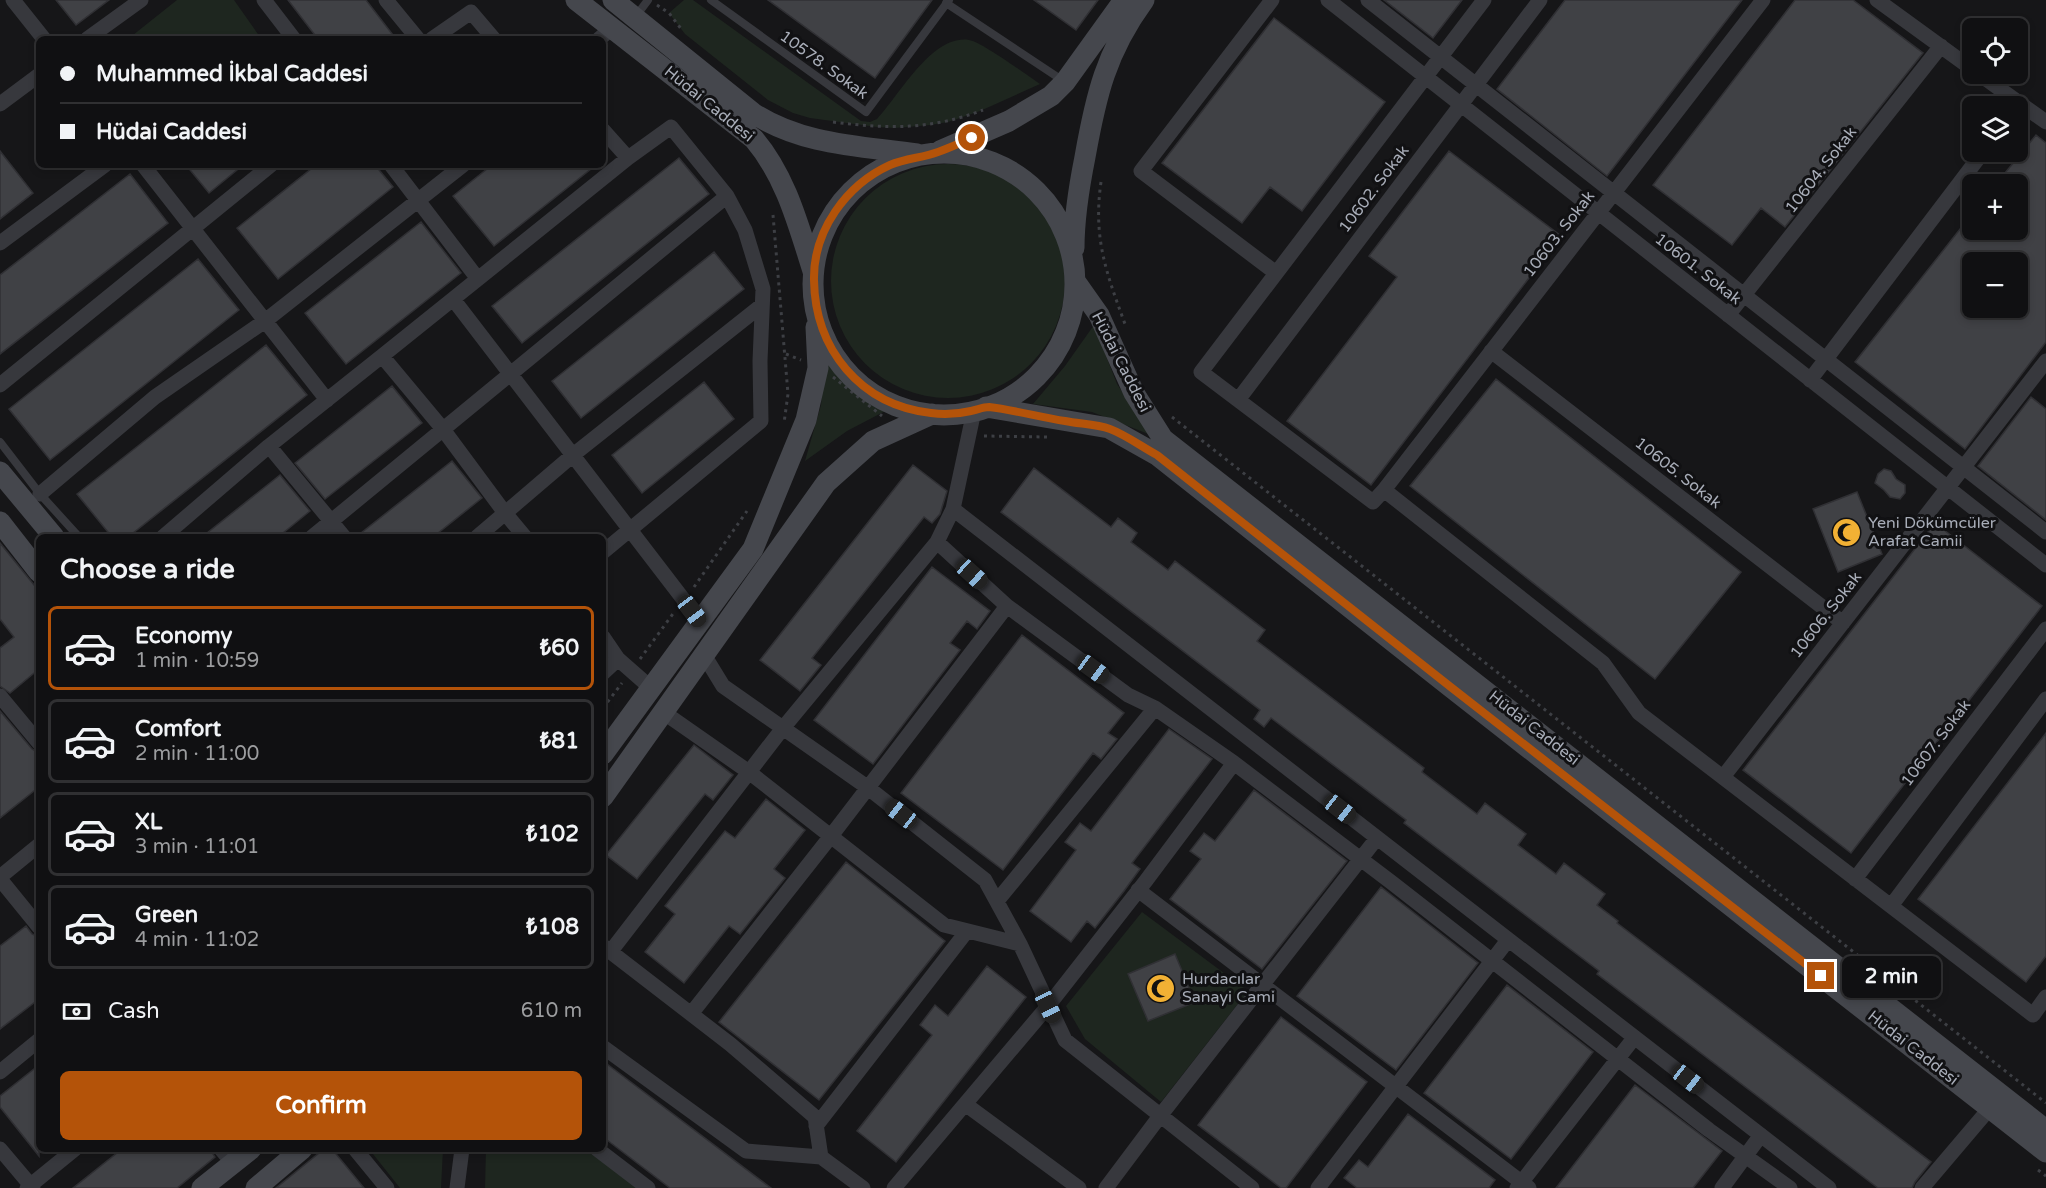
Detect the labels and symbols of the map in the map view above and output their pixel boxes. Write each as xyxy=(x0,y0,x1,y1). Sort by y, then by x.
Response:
street label: 10578. Sokak xyxy=(776,26,872,104)
street label: Hüdai Caddesi xyxy=(660,62,758,146)
street label: 10604. Sokak xyxy=(1781,122,1861,217)
route start xyxy=(958,124,985,151)
street label: 10602. Sokak xyxy=(1335,141,1414,237)
street label: 10603. Sokak xyxy=(1519,186,1599,281)
street label: 10601. Sokak xyxy=(1651,229,1746,309)
street label: Hüdai Caddesi xyxy=(1087,309,1155,415)
street label: 10605. Sokak xyxy=(1631,433,1725,513)
place label: Yeni Dökümcüler Arafat Camii xyxy=(1868,513,1997,551)
mosque icon: Yeni Dökümcüler Arafat Camii xyxy=(1831,516,1863,548)
car xyxy=(953,555,991,593)
street label: 10606. Sokak xyxy=(1786,567,1866,662)
car xyxy=(674,591,710,631)
car xyxy=(1073,651,1113,687)
street label: Hüdai Caddesi xyxy=(1485,686,1583,770)
street label: 10607. Sokak xyxy=(1897,695,1975,790)
car xyxy=(1320,791,1360,827)
car xyxy=(881,796,921,832)
callout: 2 min xyxy=(1842,955,1941,997)
route end xyxy=(1807,962,1834,989)
place label: Hurdacılar Sanayi Cami xyxy=(1182,969,1275,1007)
mosque icon: Hurdacılar Sanayi Cami xyxy=(1145,972,1177,1004)
car xyxy=(1032,986,1064,1026)
street label: Hüdai Caddesi xyxy=(1864,1006,1962,1090)
car xyxy=(1668,1061,1708,1097)

